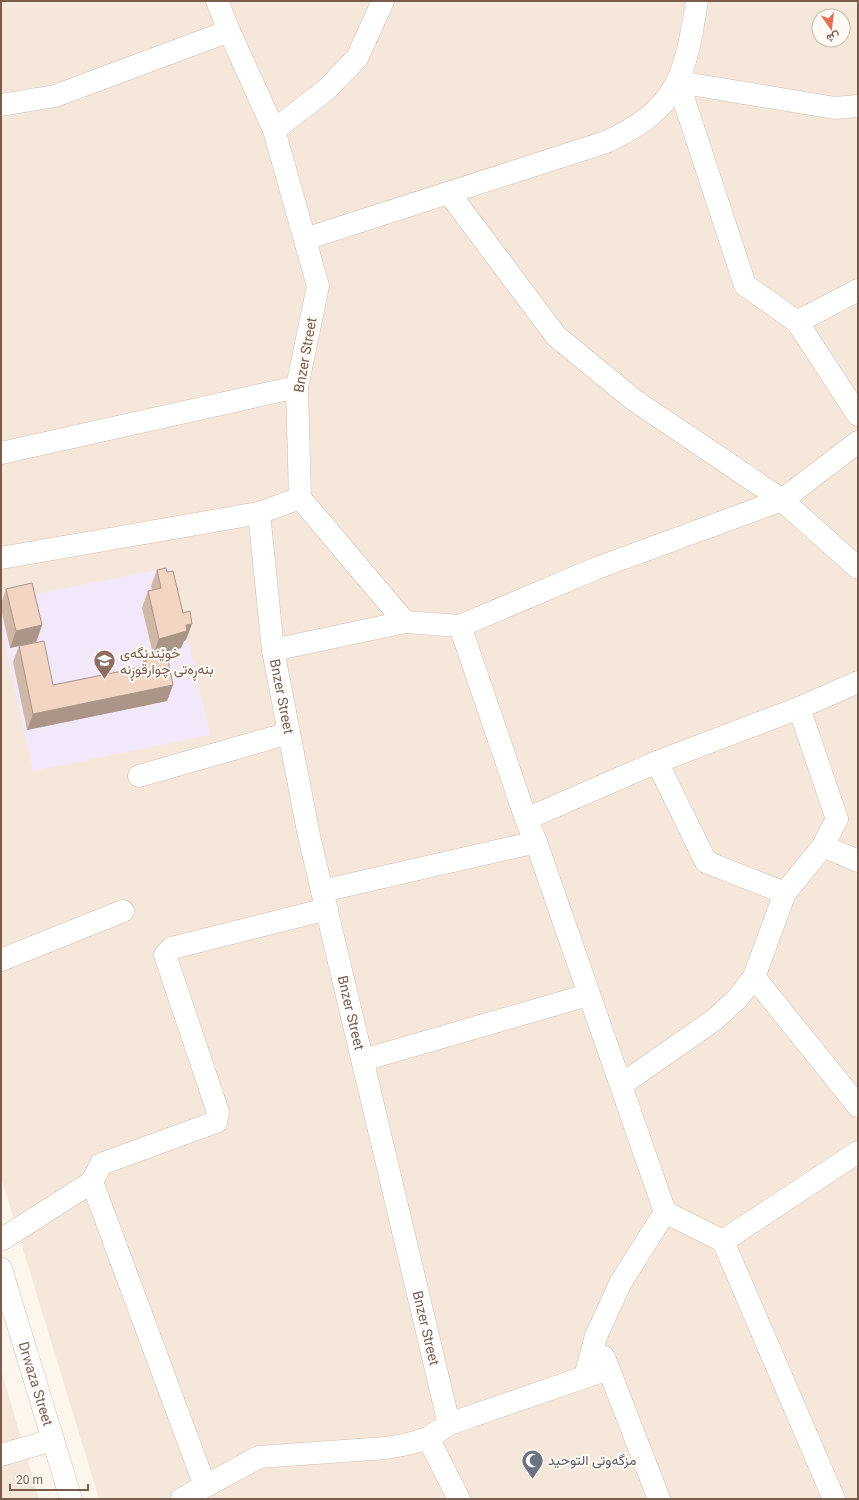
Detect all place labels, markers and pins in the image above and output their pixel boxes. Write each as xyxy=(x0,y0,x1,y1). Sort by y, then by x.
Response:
place label: خوێندنگەی بنەڕەتی چوارقوڕنە xyxy=(120,645,214,681)
school or university icon: خوێندنگەی بنەڕەتی چوارقوڕنە xyxy=(92,648,118,681)
mosque icon: مزگەوتی التوحيد xyxy=(520,1447,546,1480)
place label: مزگەوتی التوحيد xyxy=(548,1452,637,1469)

